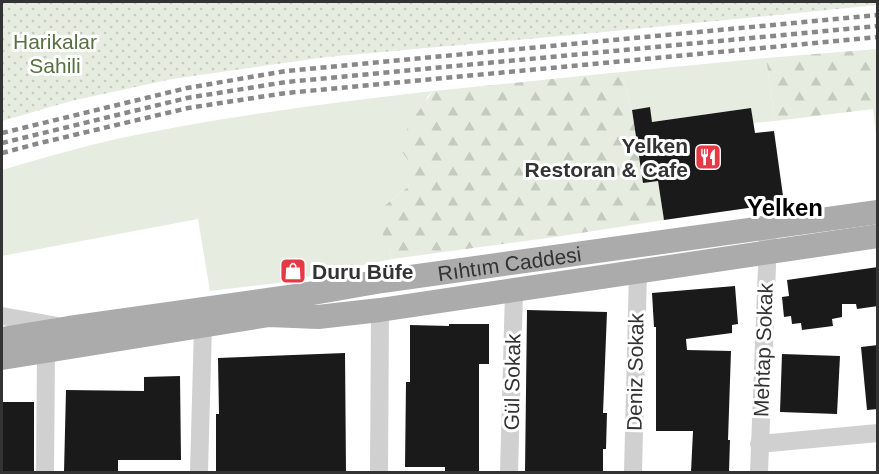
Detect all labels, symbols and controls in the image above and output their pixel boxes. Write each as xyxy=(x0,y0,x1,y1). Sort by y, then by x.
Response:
park label: Harikalar Sahili xyxy=(13,30,97,77)
place label: Yelken Restoran & Cafe xyxy=(525,134,688,181)
restaurant icon: Yelken Restoran & Cafe xyxy=(693,142,723,172)
district label: Yelken xyxy=(747,194,823,221)
street label: Rıhtım Caddesi xyxy=(436,242,583,285)
shop icon: Duru Büfe xyxy=(278,256,308,286)
place label: Duru Büfe xyxy=(312,260,414,283)
street label: Mehtap Sokak xyxy=(749,282,777,417)
street label: Deniz Sokak xyxy=(622,312,648,431)
street label: Gül Sokak xyxy=(500,333,524,431)

